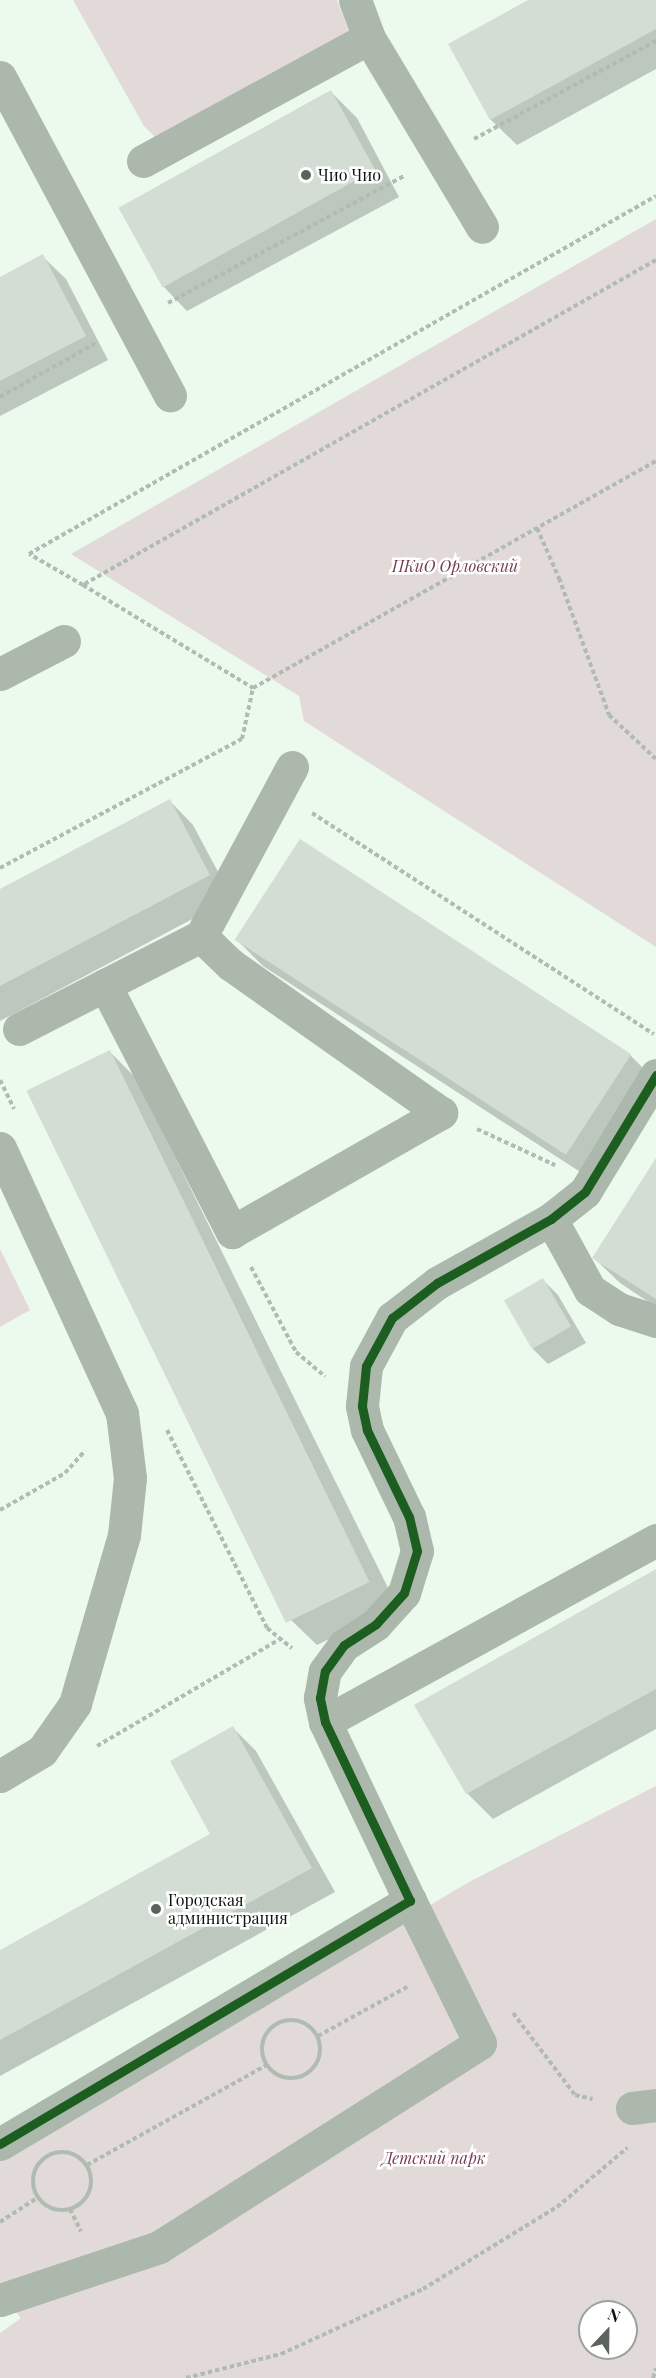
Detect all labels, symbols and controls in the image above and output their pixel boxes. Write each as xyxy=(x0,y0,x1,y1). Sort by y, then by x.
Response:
place label: Чио Чио xyxy=(318,165,381,185)
marker: Чио Чио xyxy=(299,168,313,182)
park label: ПКиО Орловский xyxy=(392,556,518,576)
place label: Городская администрация xyxy=(168,1890,288,1928)
marker: Городская администрация xyxy=(149,1902,163,1916)
park label: Детский парк xyxy=(382,2148,486,2168)
north arrow xyxy=(578,2300,638,2360)
text: N xyxy=(605,2303,623,2327)

